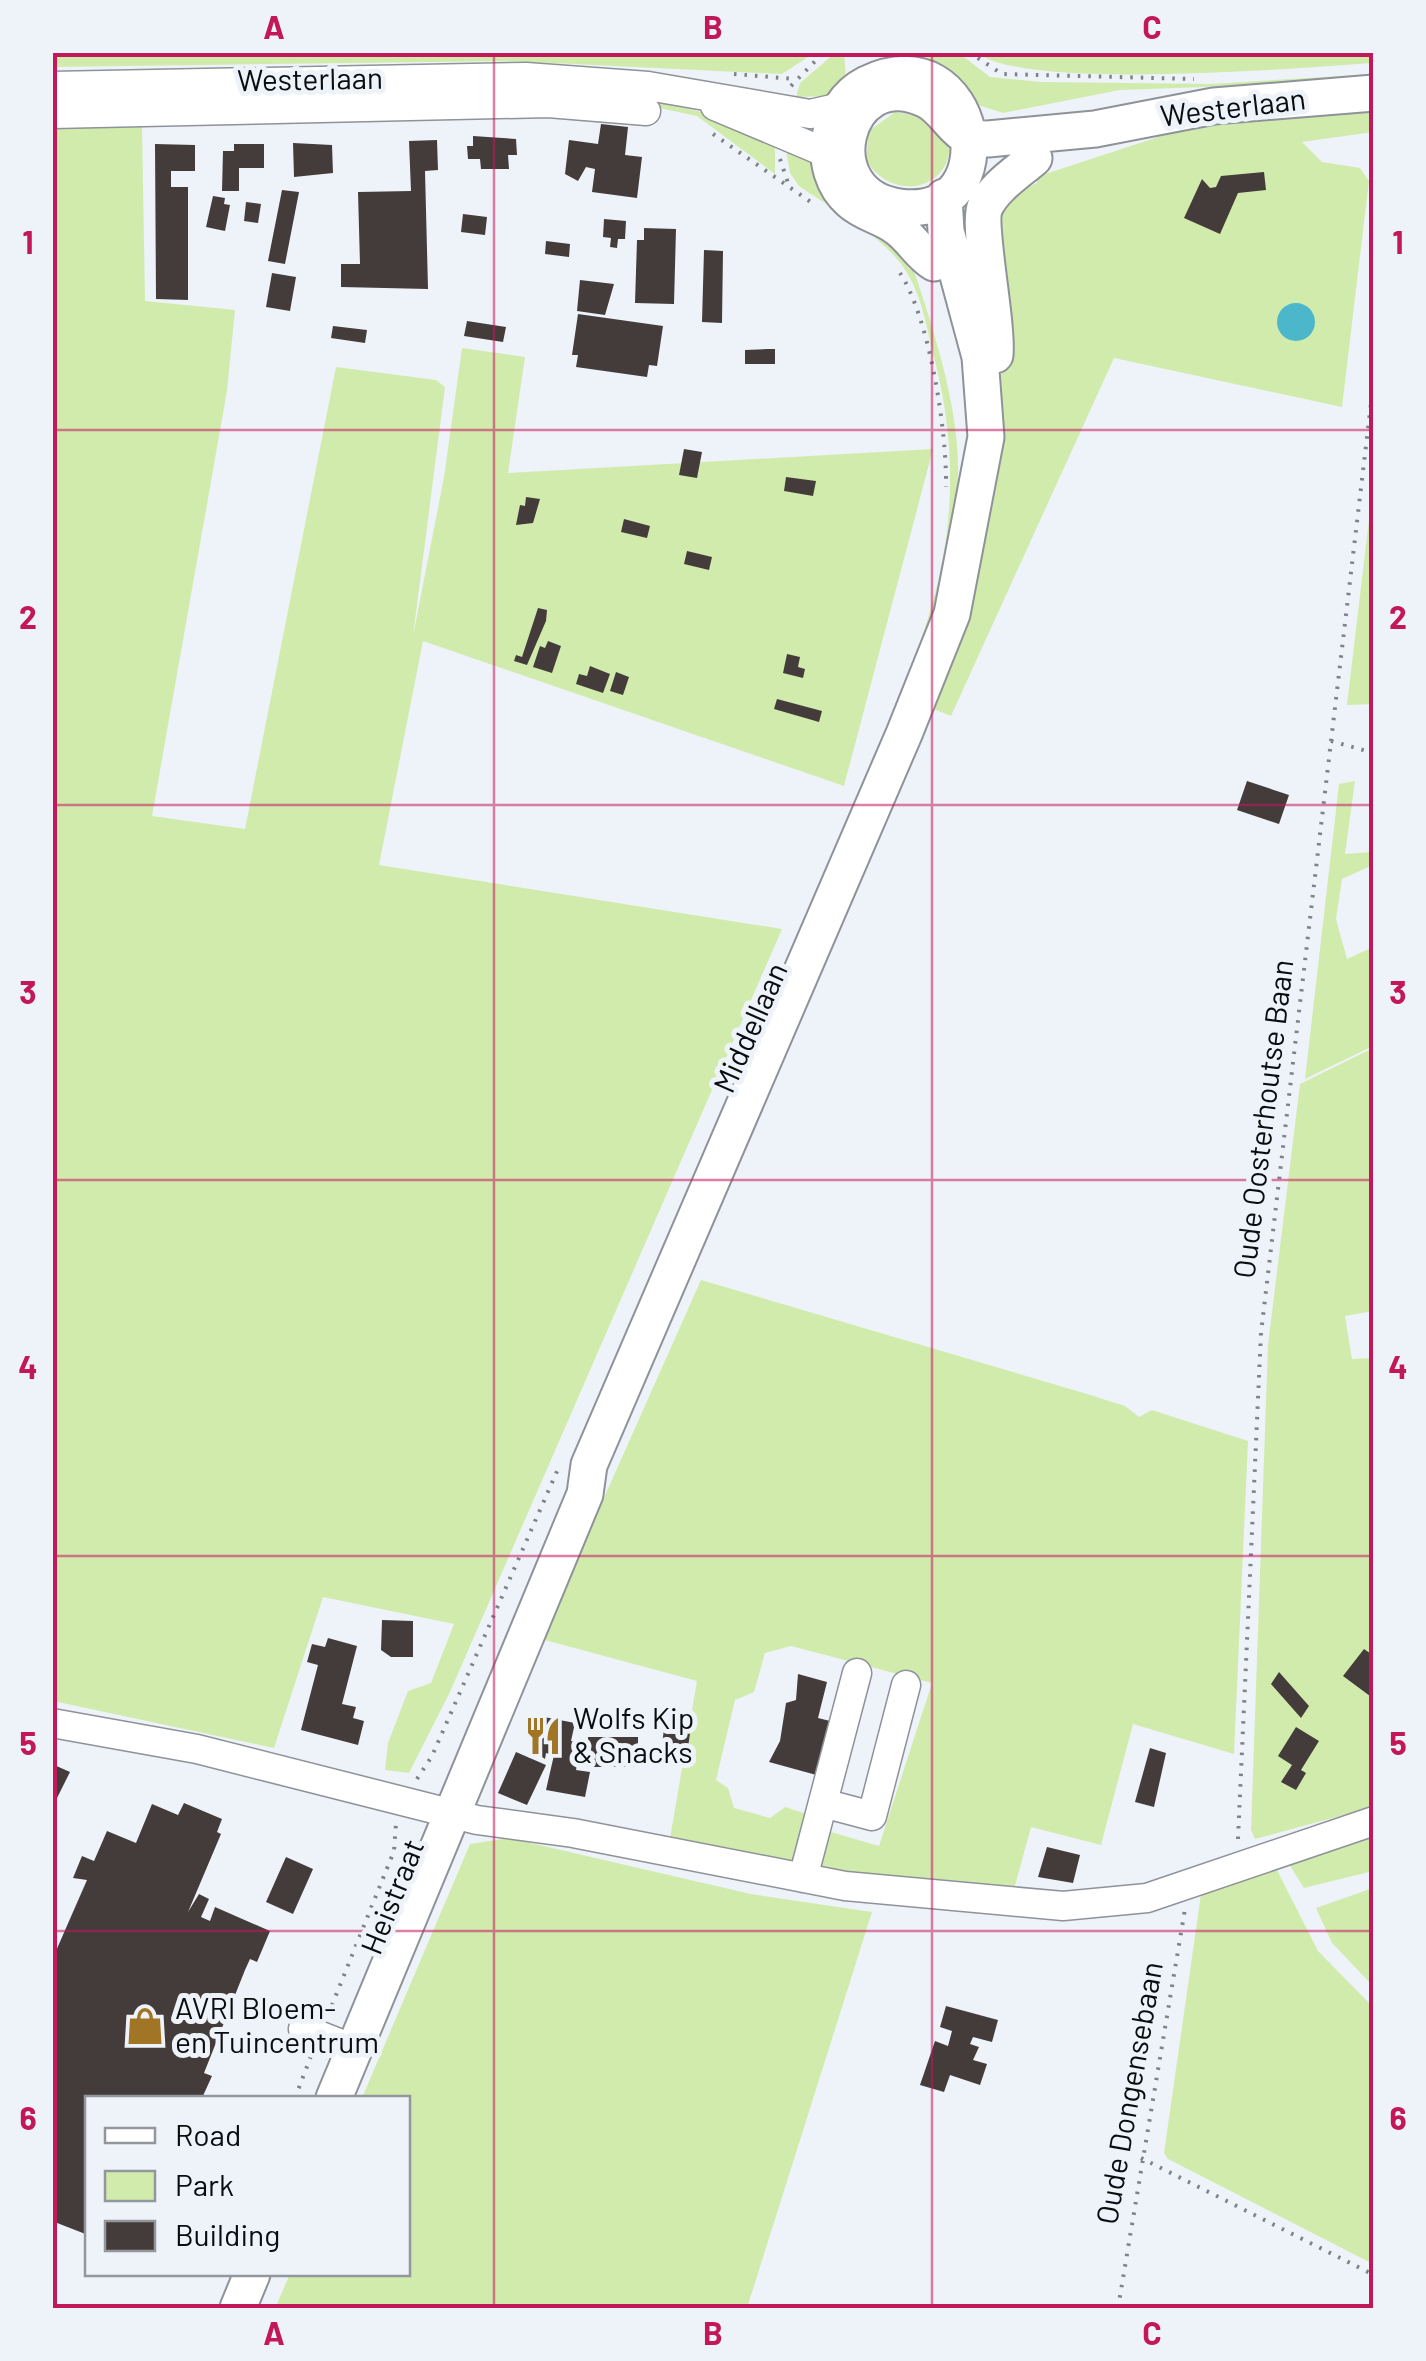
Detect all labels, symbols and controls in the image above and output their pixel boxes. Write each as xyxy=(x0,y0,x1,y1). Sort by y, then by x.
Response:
text: A xyxy=(263,7,285,45)
text: B xyxy=(703,7,723,45)
text: C xyxy=(1142,7,1162,45)
street label: Westerlaan xyxy=(237,59,383,97)
street label: Westerlaan xyxy=(1158,79,1307,133)
text: 1 xyxy=(22,222,34,260)
text: 1 xyxy=(1392,222,1404,260)
text: 2 xyxy=(19,597,37,635)
text: 2 xyxy=(1389,597,1407,635)
street label: Middellaan xyxy=(705,957,794,1098)
street label: Oude Oosterhoutse Baan xyxy=(1225,957,1299,1280)
text: 3 xyxy=(19,972,37,1010)
text: 3 xyxy=(1389,972,1407,1010)
text: 4 xyxy=(18,1347,38,1385)
text: 4 xyxy=(1388,1347,1408,1385)
place label: Wolfs Kip & Snacks xyxy=(573,1699,694,1769)
restaurant icon: Wolfs Kip & Snacks xyxy=(522,1715,564,1757)
text: 5 xyxy=(19,1723,37,1761)
text: 5 xyxy=(1389,1723,1407,1761)
street label: Heistraat xyxy=(352,1833,430,1959)
street label: Oude Dongensebaan xyxy=(1087,1959,1169,2227)
place label: AVRI Bloem- en Tuincentrum xyxy=(175,1989,379,2059)
shop icon: AVRI Bloem- en Tuincentrum xyxy=(124,2005,166,2047)
legend xyxy=(85,2096,410,2276)
text: 6 xyxy=(19,2098,37,2136)
text: 6 xyxy=(1389,2098,1407,2136)
text: Road xyxy=(175,2116,241,2152)
text: Park xyxy=(175,2166,234,2202)
text: Building xyxy=(175,2216,280,2252)
text: A xyxy=(263,2313,285,2351)
text: B xyxy=(703,2313,723,2351)
text: C xyxy=(1142,2313,1162,2351)

